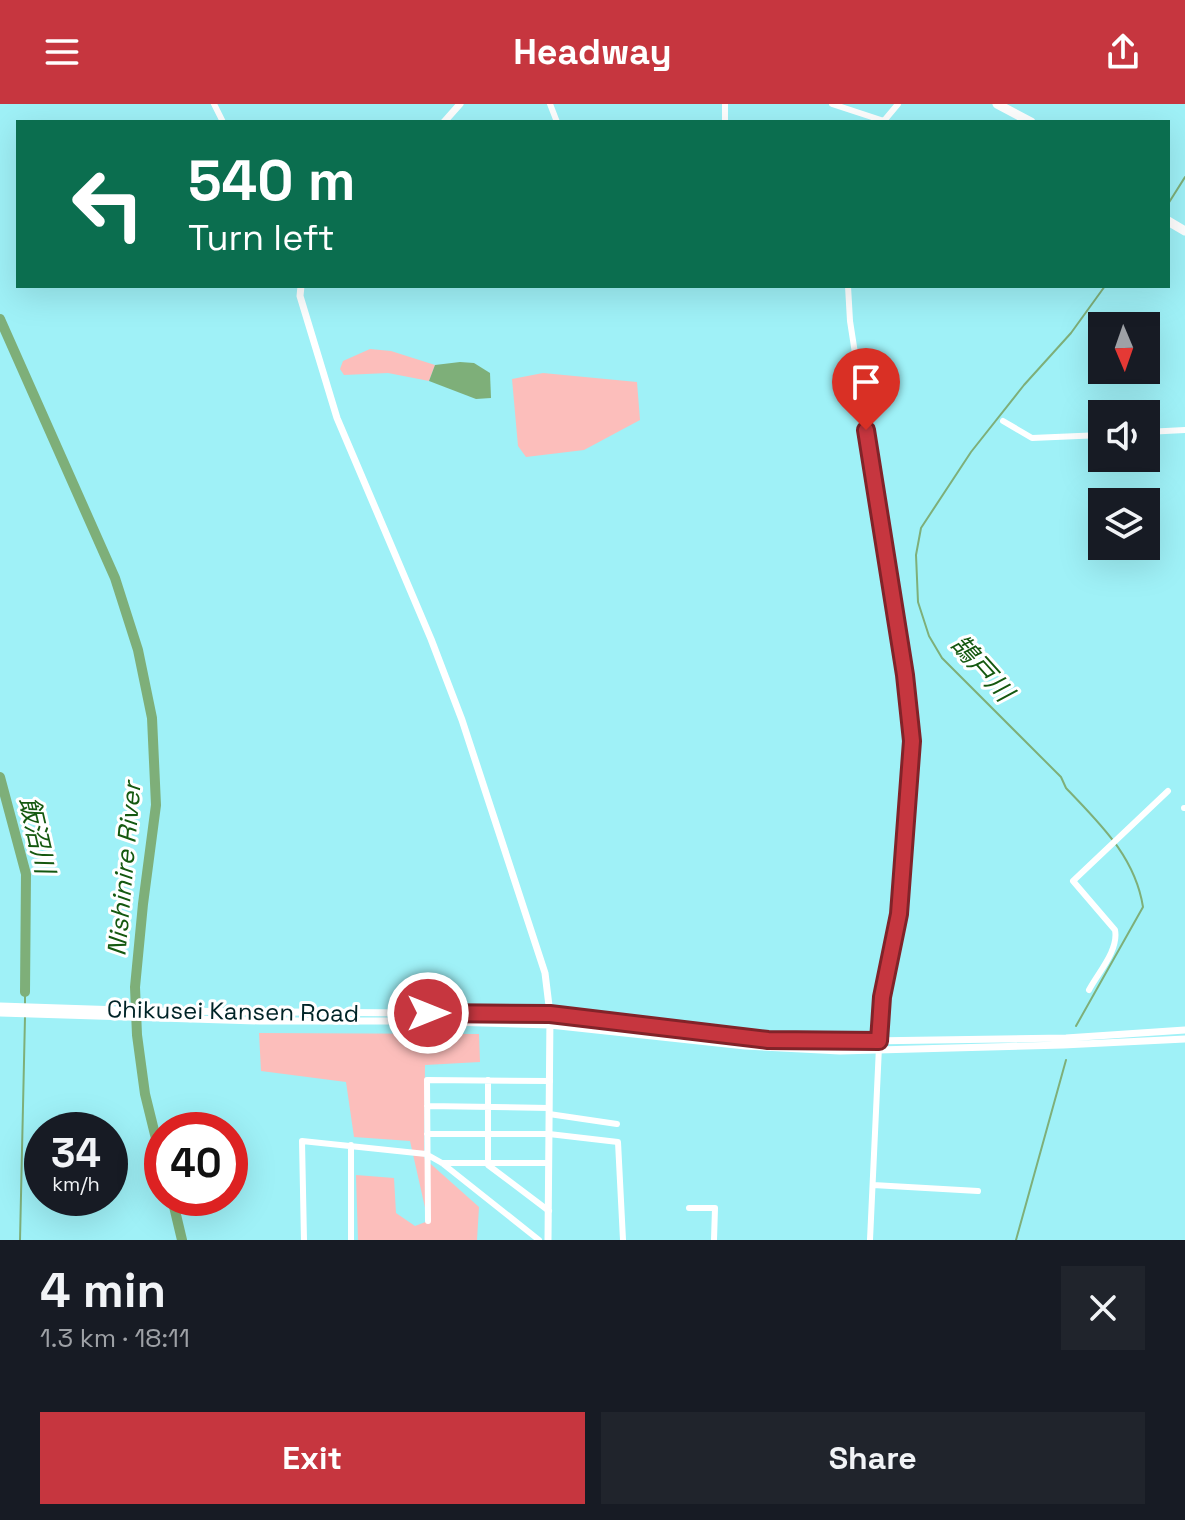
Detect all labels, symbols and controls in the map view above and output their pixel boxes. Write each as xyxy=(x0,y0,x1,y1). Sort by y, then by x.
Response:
text: Headway xyxy=(513,29,672,75)
icon: menu xyxy=(40,30,84,74)
icon: share xyxy=(1101,30,1145,74)
text: 540 m xyxy=(188,145,356,216)
icon: left xyxy=(56,152,160,256)
text: Turn left xyxy=(188,215,335,261)
north arrow xyxy=(1088,312,1160,384)
map controls xyxy=(1088,312,1160,560)
pin xyxy=(832,348,900,430)
icon: arrive xyxy=(844,360,888,404)
button: sound xyxy=(1088,400,1160,472)
button: layers xyxy=(1088,488,1160,560)
water label: 鵠戸川 xyxy=(943,628,1023,711)
water label: Nishinire River xyxy=(99,777,149,958)
water label: 飯沼川 xyxy=(12,793,63,880)
position arrow xyxy=(386,971,470,1055)
street label: Chikusei Kansen Road xyxy=(107,993,359,1029)
speed limit sign: 40 xyxy=(144,1112,248,1216)
text: 34 xyxy=(51,1128,101,1179)
text: km/h xyxy=(52,1171,100,1197)
text: 4 min xyxy=(40,1260,166,1321)
button: close xyxy=(1061,1266,1145,1350)
text: 1.3 km · 18:11 xyxy=(40,1321,190,1355)
button: Exit xyxy=(40,1412,585,1504)
button: Share xyxy=(601,1412,1145,1504)

